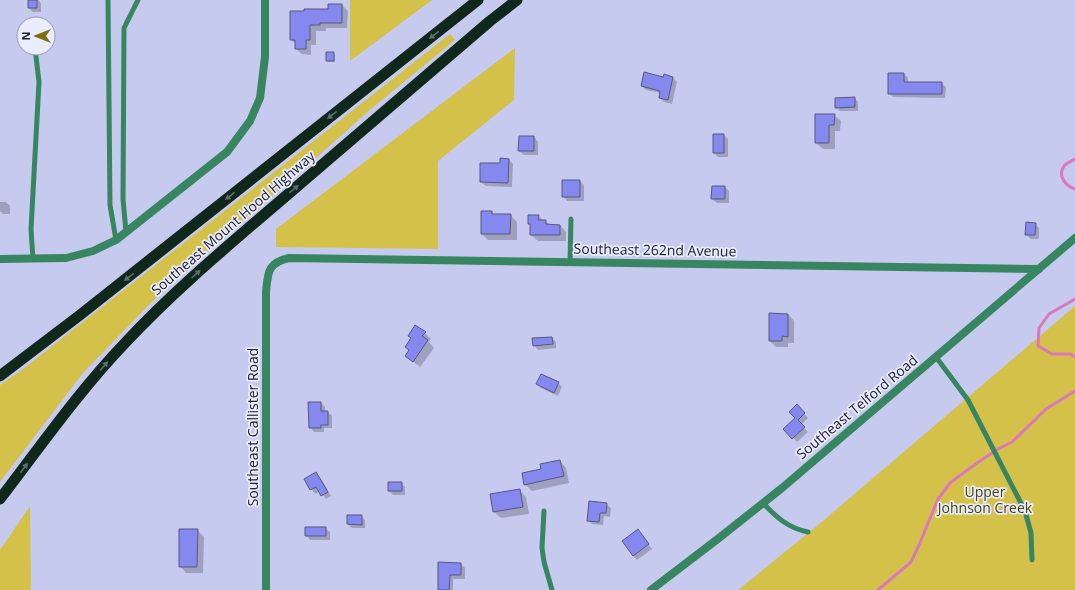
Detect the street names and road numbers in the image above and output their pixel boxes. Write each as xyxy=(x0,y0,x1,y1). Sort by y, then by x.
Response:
street label: Southeast Mount Hood Highway xyxy=(147,146,319,299)
street label: Southeast 262nd Avenue xyxy=(573,239,737,260)
street label: Southeast Callister Road xyxy=(243,348,262,506)
street label: Southeast Telford Road xyxy=(792,350,921,463)

